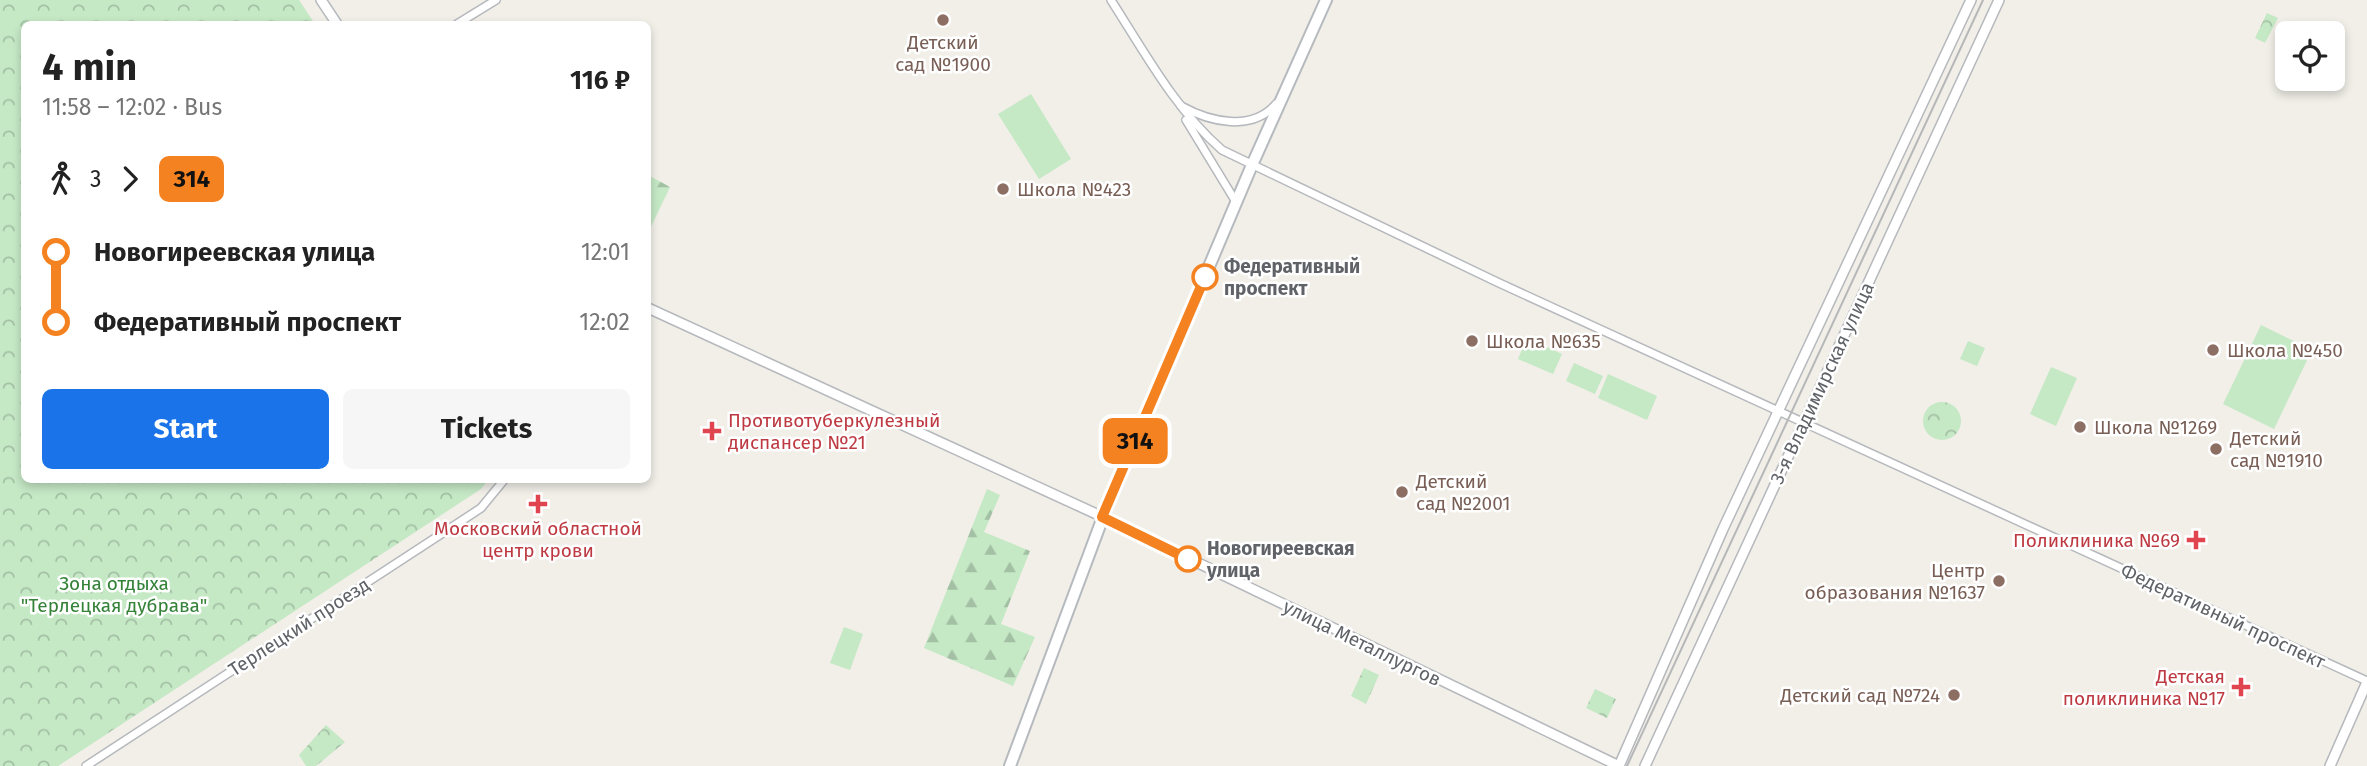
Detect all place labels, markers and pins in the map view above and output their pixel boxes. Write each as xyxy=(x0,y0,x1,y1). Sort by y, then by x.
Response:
marker: Детский сад №1900 xyxy=(935,12,951,28)
place label: Детский сад №1900 xyxy=(895,31,991,76)
place label: Школа №423 xyxy=(1017,178,1131,201)
marker: Школа №423 xyxy=(995,181,1011,197)
place label: Федеративный проспект xyxy=(1224,255,1360,300)
marker: Федеративный проспект xyxy=(1192,264,1218,290)
place label: Школа №635 xyxy=(1486,330,1601,353)
marker: Школа №635 xyxy=(1464,333,1480,349)
place label: Школа №450 xyxy=(2227,339,2343,362)
marker: Школа №450 xyxy=(2205,342,2221,358)
place label: Противотуберкулезный диспансер №21 xyxy=(728,409,940,454)
place label: Школа №1269 xyxy=(2094,416,2217,439)
marker: Школа №1269 xyxy=(2072,419,2088,435)
marker: Противотуберкулезный диспансер №21 xyxy=(702,421,722,441)
place label: Детский сад №1910 xyxy=(2229,427,2323,472)
marker: Детский сад №1910 xyxy=(2208,441,2224,457)
place label: Детский сад №2001 xyxy=(1415,470,1511,515)
marker: Детский сад №2001 xyxy=(1394,484,1410,500)
marker: Московский областной центр крови xyxy=(528,494,548,514)
place label: Московский областной центр крови xyxy=(434,517,642,562)
place label: Поликлиника №69 xyxy=(2013,529,2180,552)
marker: Поликлиника №69 xyxy=(2186,530,2206,550)
place label: Новогиреевская улица xyxy=(1206,537,1355,582)
marker: Новогиреевская улица xyxy=(1175,546,1201,572)
place label: Центр образования №1637 xyxy=(1805,559,1985,604)
marker: Центр образования №1637 xyxy=(1991,573,2007,589)
place label: Детская поликлиника №17 xyxy=(2063,665,2225,710)
marker: Детская поликлиника №17 xyxy=(2231,677,2251,697)
place label: Детский сад №724 xyxy=(1779,684,1940,707)
marker: Детский сад №724 xyxy=(1946,687,1962,703)

